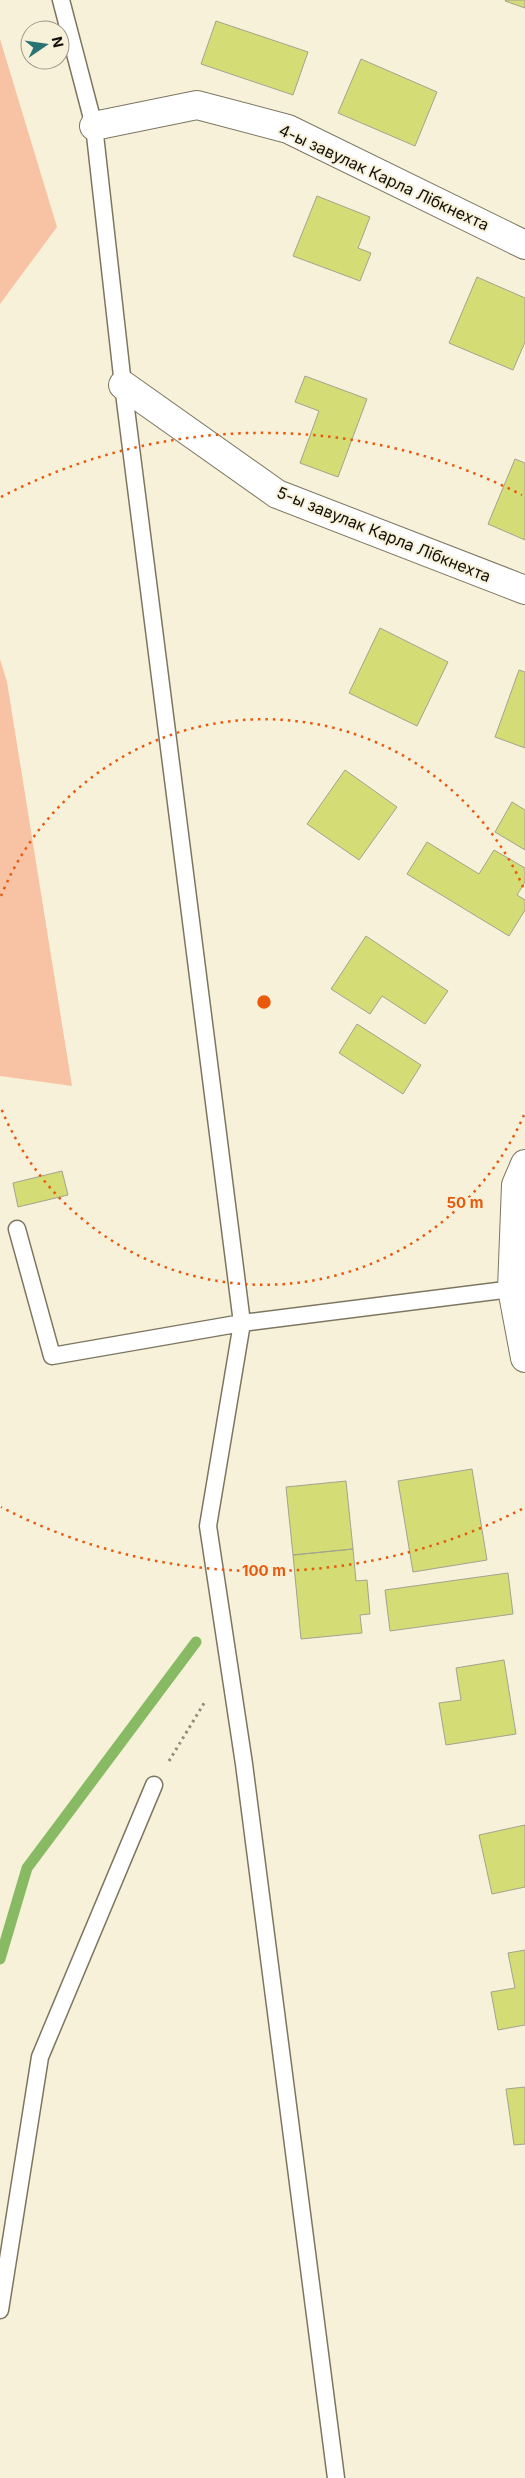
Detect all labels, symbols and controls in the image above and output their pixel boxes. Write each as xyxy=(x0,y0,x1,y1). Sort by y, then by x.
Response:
north arrow xyxy=(20,20,70,70)
text: N xyxy=(49,35,68,49)
street label: 4-ы завулак Карла Лібкнехта xyxy=(276,119,492,235)
street label: 5-ы завулак Карла Лібкнехта xyxy=(274,482,494,586)
centre of rings xyxy=(255,993,273,1011)
text: 50 m xyxy=(447,1193,483,1212)
text: 100 m xyxy=(242,1561,286,1580)

